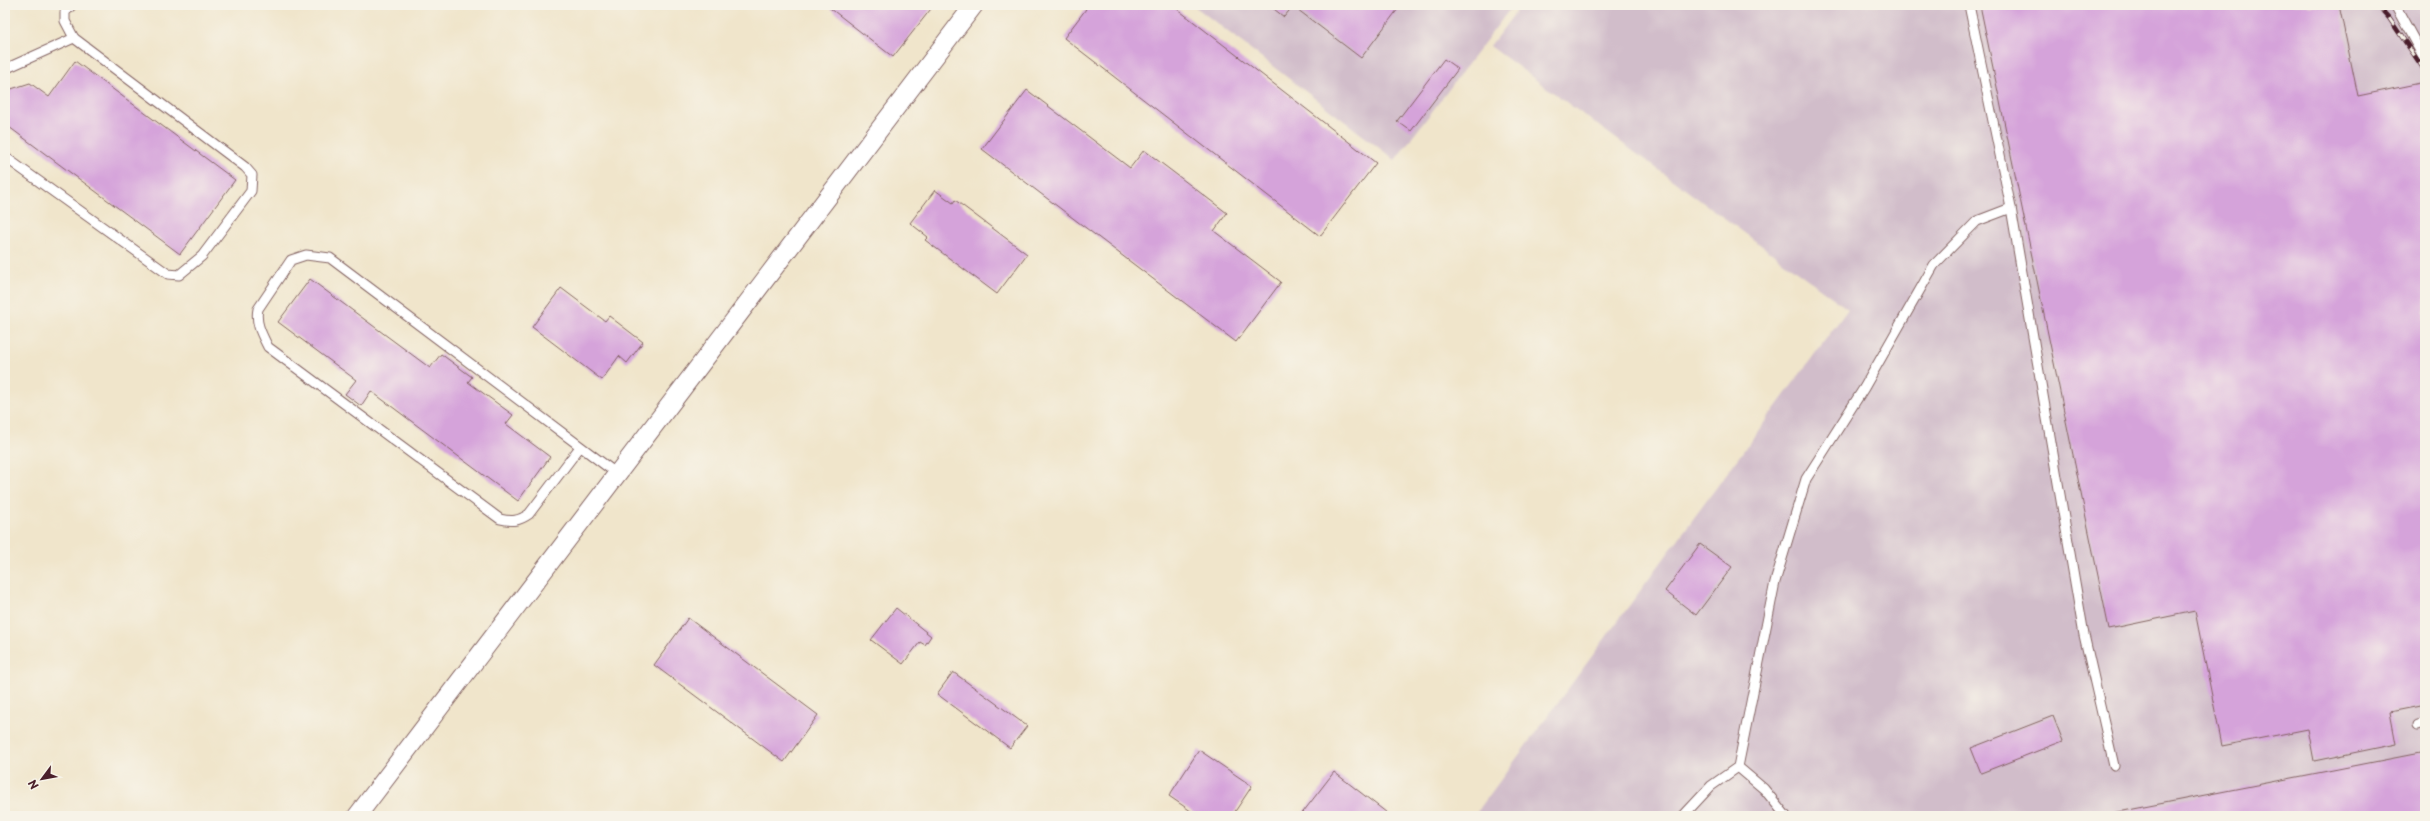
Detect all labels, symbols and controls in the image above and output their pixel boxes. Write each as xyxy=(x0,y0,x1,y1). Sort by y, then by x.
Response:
north arrow xyxy=(22,759,62,799)
text: N xyxy=(23,776,43,793)

